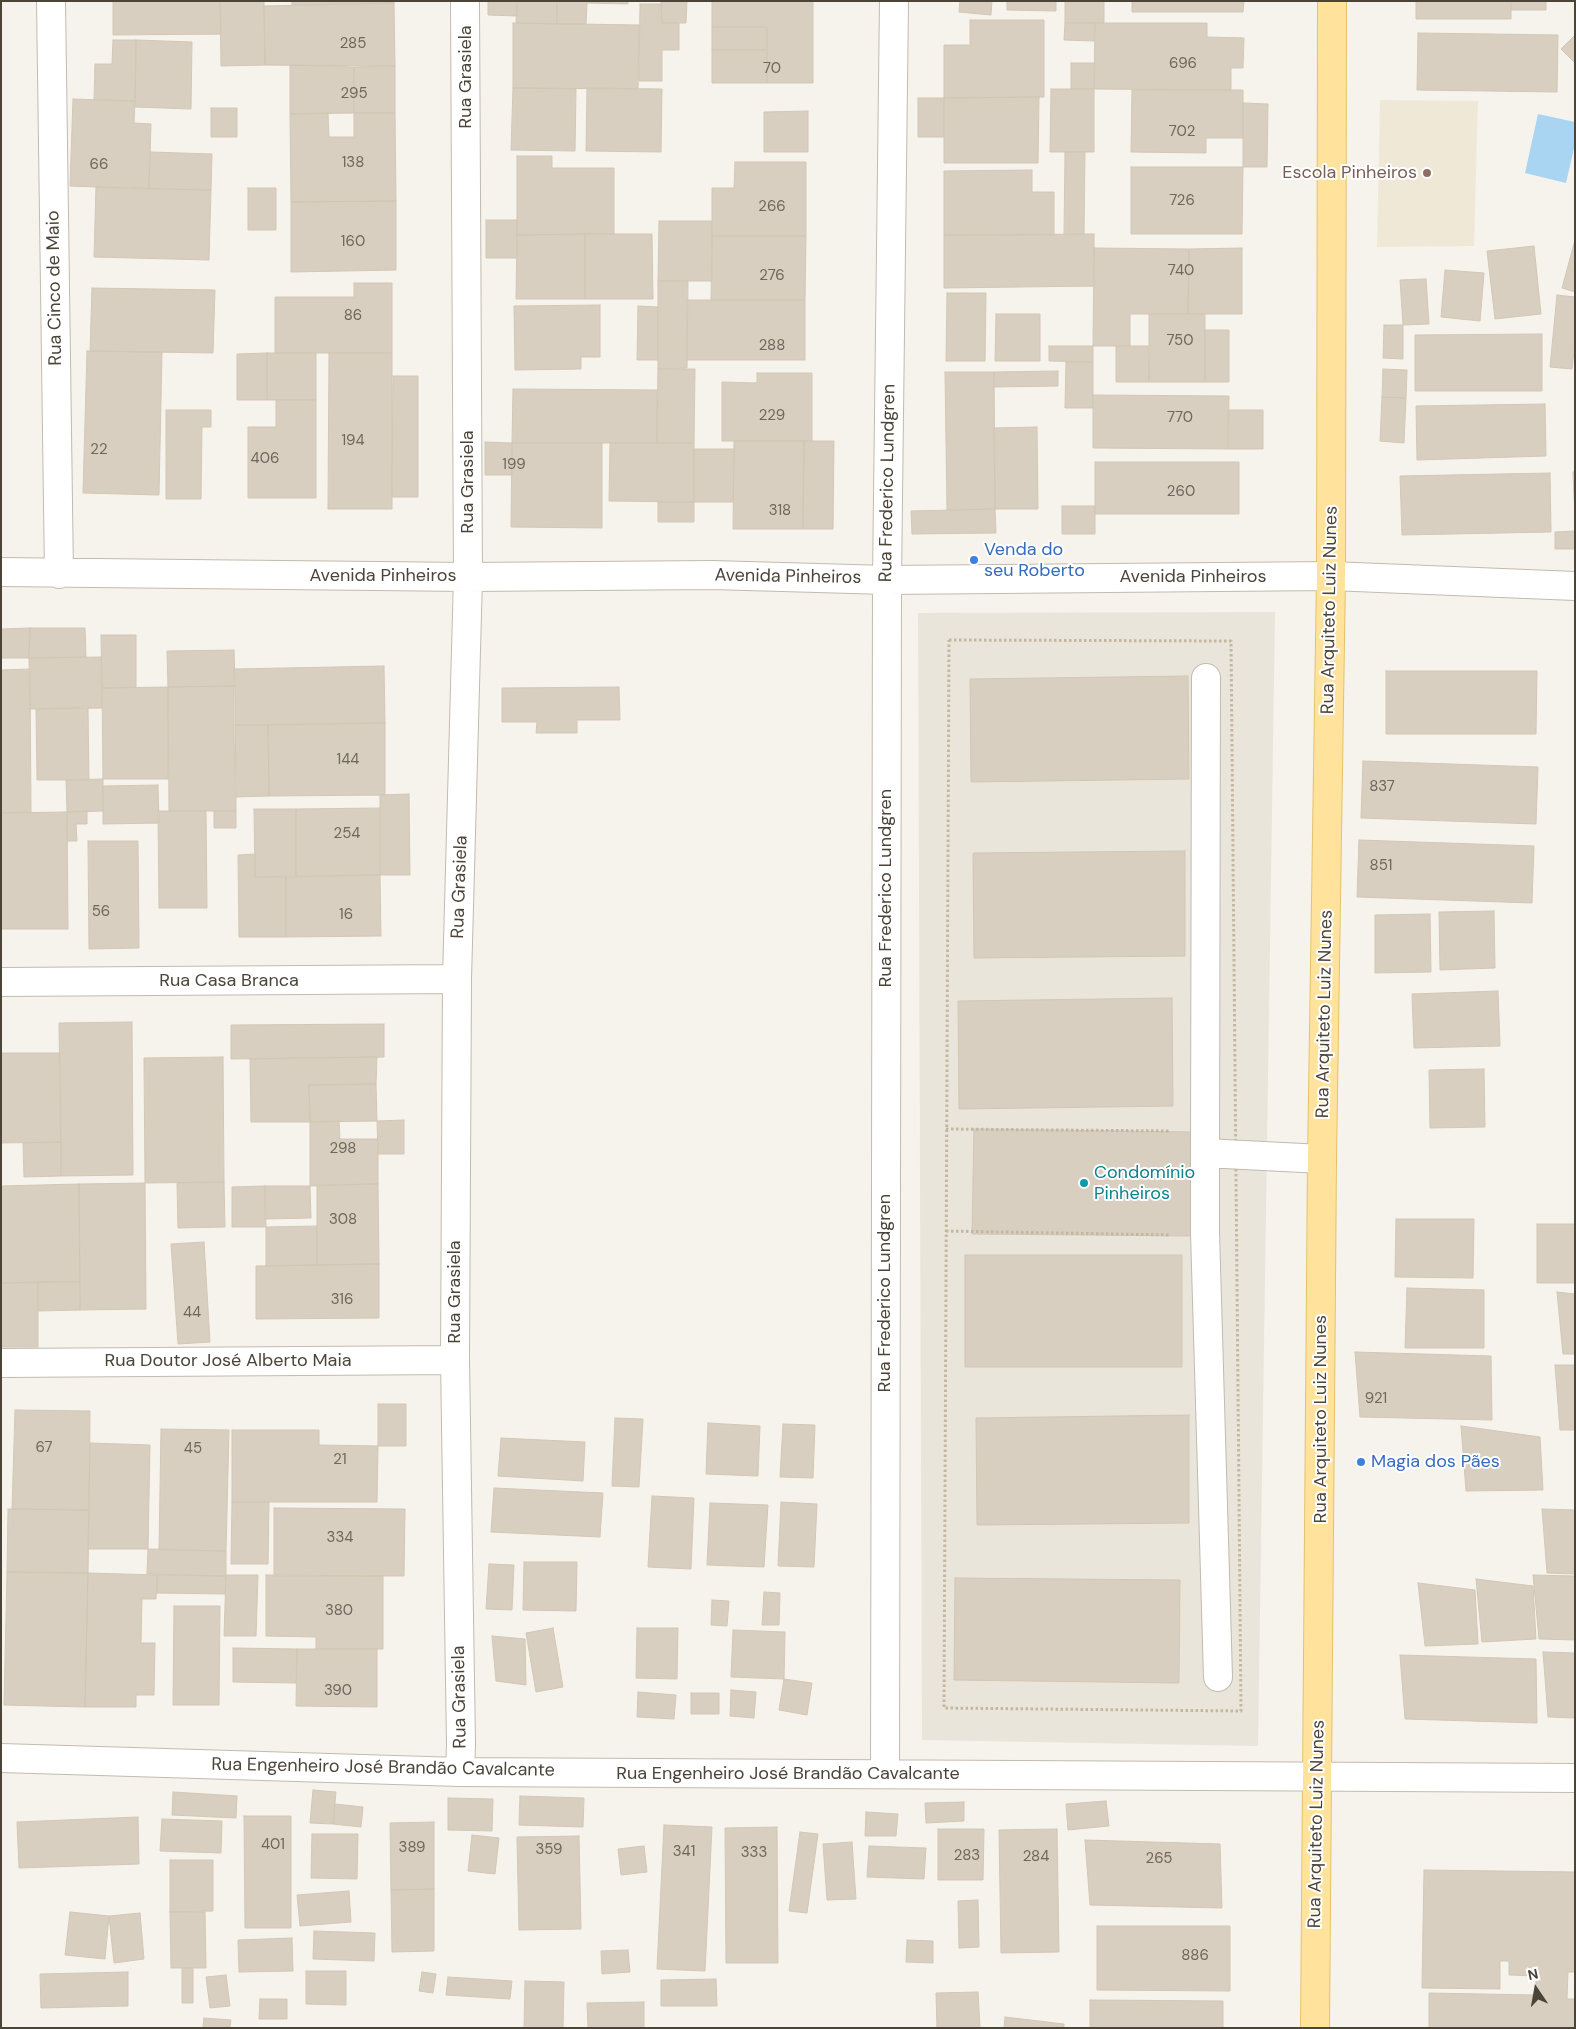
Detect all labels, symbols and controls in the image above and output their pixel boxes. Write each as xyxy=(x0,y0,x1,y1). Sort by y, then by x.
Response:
street label: Rua Grasiela xyxy=(455,25,477,129)
house number: 285 xyxy=(340,35,366,53)
house number: 696 xyxy=(1169,55,1197,73)
house number: 70 xyxy=(763,60,781,78)
house number: 295 xyxy=(340,85,368,103)
house number: 702 xyxy=(1169,123,1195,141)
house number: 138 xyxy=(342,154,364,172)
house number: 66 xyxy=(90,156,108,174)
place label: Escola Pinheiros xyxy=(1282,162,1417,184)
marker: Escola Pinheiros xyxy=(1421,167,1433,179)
house number: 726 xyxy=(1169,192,1195,210)
house number: 266 xyxy=(758,198,786,216)
street label: Rua Cinco de Maio xyxy=(43,210,67,366)
house number: 160 xyxy=(341,233,365,251)
house number: 740 xyxy=(1168,262,1194,280)
house number: 276 xyxy=(759,267,785,285)
house number: 86 xyxy=(344,307,362,325)
house number: 750 xyxy=(1167,332,1193,350)
house number: 288 xyxy=(759,337,785,355)
street label: Rua Frederico Lundgren xyxy=(875,384,901,582)
house number: 229 xyxy=(759,407,785,425)
house number: 770 xyxy=(1167,409,1193,427)
street label: Rua Grasiela xyxy=(457,430,479,534)
house number: 194 xyxy=(341,432,365,450)
house number: 22 xyxy=(90,441,108,459)
house number: 406 xyxy=(251,450,279,468)
house number: 199 xyxy=(502,456,526,474)
house number: 260 xyxy=(1167,483,1195,501)
house number: 318 xyxy=(769,502,791,520)
street label: Rua Arquiteto Luiz Nunes xyxy=(1317,506,1343,714)
place label: Venda do seu Roberto xyxy=(984,539,1085,582)
marker: Venda do seu Roberto xyxy=(968,554,980,566)
street label: Avenida Pinheiros xyxy=(310,565,456,587)
street label: Avenida Pinheiros xyxy=(714,565,862,589)
street label: Avenida Pinheiros xyxy=(1120,566,1266,588)
house number: 144 xyxy=(337,751,359,769)
house number: 837 xyxy=(1369,778,1395,796)
street label: Rua Frederico Lundgren xyxy=(875,789,897,987)
house number: 254 xyxy=(334,825,360,843)
street label: Rua Grasiela xyxy=(447,835,473,939)
house number: 851 xyxy=(1370,857,1392,875)
house number: 56 xyxy=(92,903,110,921)
house number: 16 xyxy=(339,906,353,924)
street label: Rua Arquiteto Luiz Nunes xyxy=(1312,910,1338,1118)
street label: Rua Casa Branca xyxy=(159,970,299,992)
house number: 298 xyxy=(330,1140,356,1158)
place label: Condomínio Pinheiros xyxy=(1094,1162,1195,1204)
marker: Condomínio Pinheiros xyxy=(1078,1177,1090,1189)
street label: Rua Frederico Lundgren xyxy=(874,1194,896,1392)
house number: 308 xyxy=(329,1211,357,1229)
street label: Rua Grasiela xyxy=(444,1240,466,1344)
house number: 316 xyxy=(331,1291,353,1309)
house number: 44 xyxy=(183,1304,201,1322)
street label: Rua Arquiteto Luiz Nunes xyxy=(1310,1315,1332,1523)
street label: Rua Doutor José Alberto Maia xyxy=(104,1350,352,1372)
house number: 921 xyxy=(1365,1390,1387,1408)
house number: 67 xyxy=(35,1439,53,1457)
house number: 45 xyxy=(184,1440,202,1458)
house number: 21 xyxy=(333,1451,347,1469)
place label: Magia dos Pães xyxy=(1371,1451,1500,1473)
marker: Magia dos Pães xyxy=(1355,1456,1367,1468)
house number: 334 xyxy=(327,1529,353,1547)
house number: 380 xyxy=(325,1602,353,1620)
street label: Rua Grasiela xyxy=(448,1645,472,1749)
house number: 390 xyxy=(324,1682,352,1700)
street label: Rua Arquiteto Luiz Nunes xyxy=(1304,1720,1330,1928)
street label: Rua Engenheiro José Brandão Cavalcante xyxy=(211,1754,555,1782)
street label: Rua Engenheiro José Brandão Cavalcante xyxy=(616,1763,960,1785)
house number: 401 xyxy=(261,1836,285,1854)
house number: 389 xyxy=(399,1839,425,1857)
house number: 359 xyxy=(536,1841,562,1859)
house number: 341 xyxy=(673,1843,695,1861)
house number: 333 xyxy=(741,1844,767,1862)
house number: 283 xyxy=(954,1847,980,1865)
house number: 284 xyxy=(1023,1848,1049,1866)
house number: 265 xyxy=(1146,1850,1172,1868)
house number: 886 xyxy=(1181,1947,1209,1965)
north arrow xyxy=(1511,1964,1561,2014)
text: N xyxy=(1526,1964,1540,1984)

